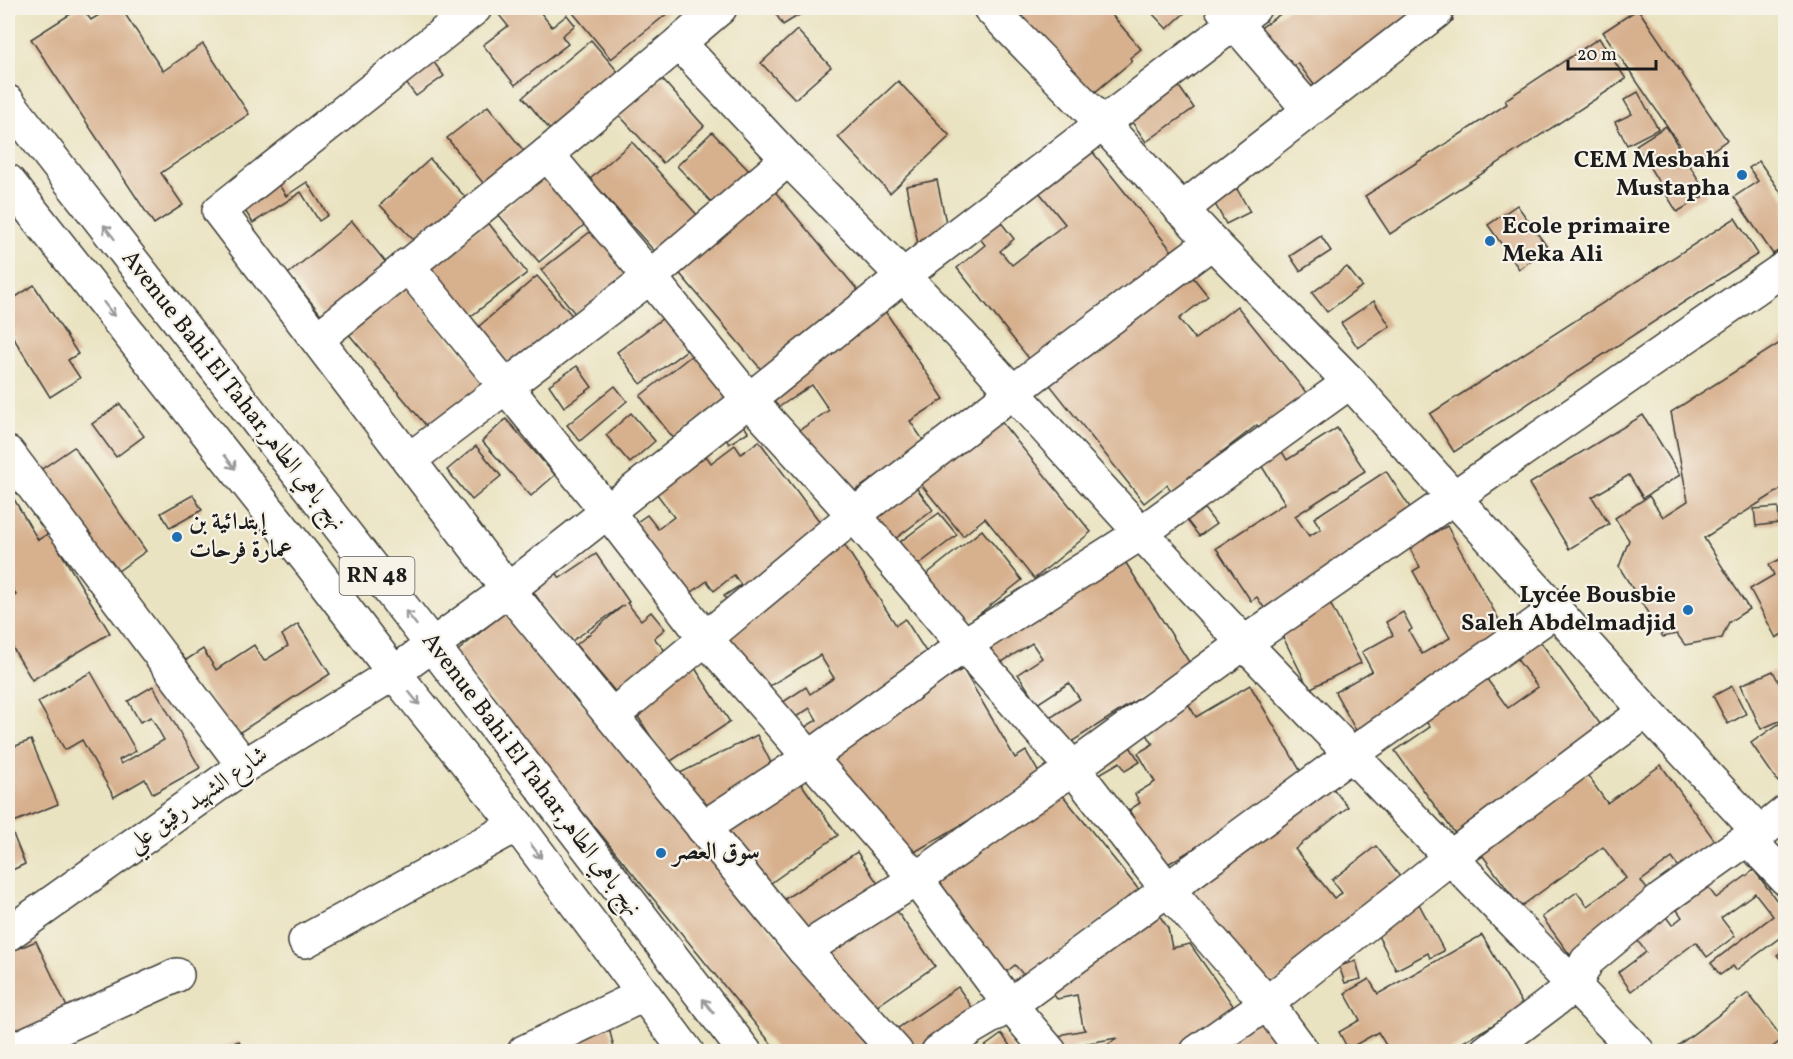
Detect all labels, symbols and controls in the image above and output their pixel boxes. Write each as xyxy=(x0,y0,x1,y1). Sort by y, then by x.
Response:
scale bar xyxy=(1568,33,1656,71)
text: 20 m xyxy=(1577,43,1617,68)
place label: CEM Mesbahi Mustapha xyxy=(1574,144,1730,206)
marker: CEM Mesbahi Mustapha xyxy=(1735,168,1749,182)
place label: Ecole primaire Meka Ali xyxy=(1502,210,1670,272)
one-way arrow xyxy=(103,225,116,241)
marker: Ecole primaire Meka Ali xyxy=(1483,234,1497,248)
street label: Avenue Bahi El Tahar,نهج باهي الطاهر xyxy=(111,243,354,540)
one-way arrow xyxy=(102,301,115,317)
one-way arrow xyxy=(223,454,236,470)
place label: إبتدائية بن عمارة فرحات xyxy=(189,506,292,568)
marker: إبتدائية بن عمارة فرحات xyxy=(170,530,184,544)
road number: RN 48 xyxy=(340,557,415,595)
place label: Lycée Bousbie Saleh Abdelmadjid xyxy=(1461,579,1676,641)
marker: Lycée Bousbie Saleh Abdelmadjid xyxy=(1681,603,1695,617)
one-way arrow xyxy=(404,610,417,626)
street label: Avenue Bahi El Tahar,نهج باهي الطاهر xyxy=(411,626,649,925)
one-way arrow xyxy=(408,690,421,706)
street label: شارع الشهيد رقيق علي xyxy=(121,739,278,865)
place label: سوق العصر xyxy=(670,836,760,870)
one-way arrow xyxy=(530,842,542,858)
marker: سوق العصر xyxy=(654,846,668,860)
one-way arrow xyxy=(702,998,715,1014)

